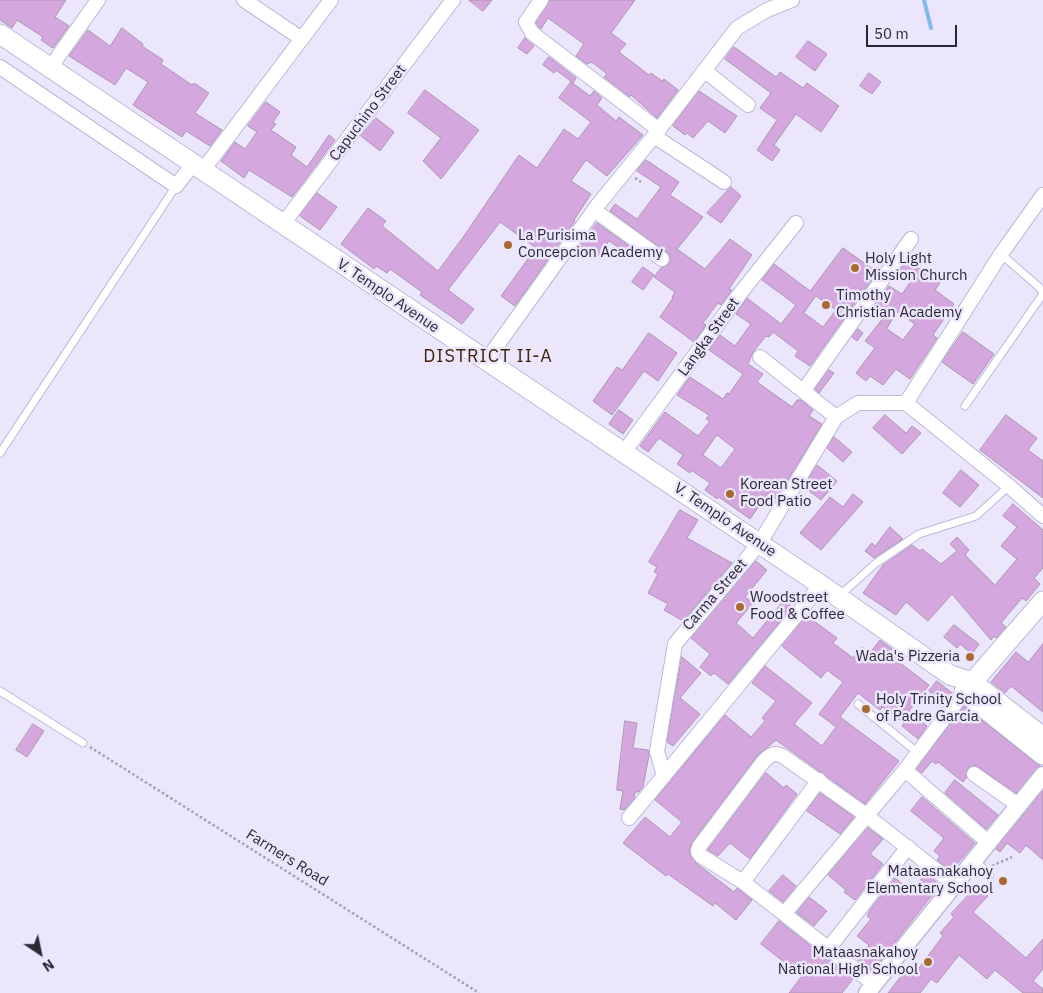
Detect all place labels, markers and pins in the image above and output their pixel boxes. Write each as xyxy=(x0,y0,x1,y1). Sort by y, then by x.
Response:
place label: La Purisima Concepcion Academy xyxy=(518,227,663,262)
marker: La Purisima Concepcion Academy xyxy=(502,239,514,251)
place label: Holy Light Mission Church xyxy=(865,250,968,285)
marker: Holy Light Mission Church xyxy=(849,262,861,274)
place label: Timothy Christian Academy xyxy=(836,287,962,322)
marker: Timothy Christian Academy xyxy=(820,299,832,311)
place label: Korean Street Food Patio xyxy=(740,476,832,511)
marker: Korean Street Food Patio xyxy=(724,488,736,500)
place label: Woodstreet Food & Coffee xyxy=(750,589,845,624)
marker: Woodstreet Food & Coffee xyxy=(734,601,746,613)
place label: Wada's Pizzeria xyxy=(856,648,960,666)
marker: Wada's Pizzeria xyxy=(964,651,976,663)
place label: Holy Trinity School of Padre Garcia xyxy=(876,691,1001,726)
marker: Holy Trinity School of Padre Garcia xyxy=(860,703,872,715)
place label: Mataasnakahoy Elementary School xyxy=(866,863,993,898)
marker: Mataasnakahoy Elementary School xyxy=(997,875,1009,887)
place label: Mataasnakahoy National High School xyxy=(778,944,918,979)
marker: Mataasnakahoy National High School xyxy=(922,956,934,968)

